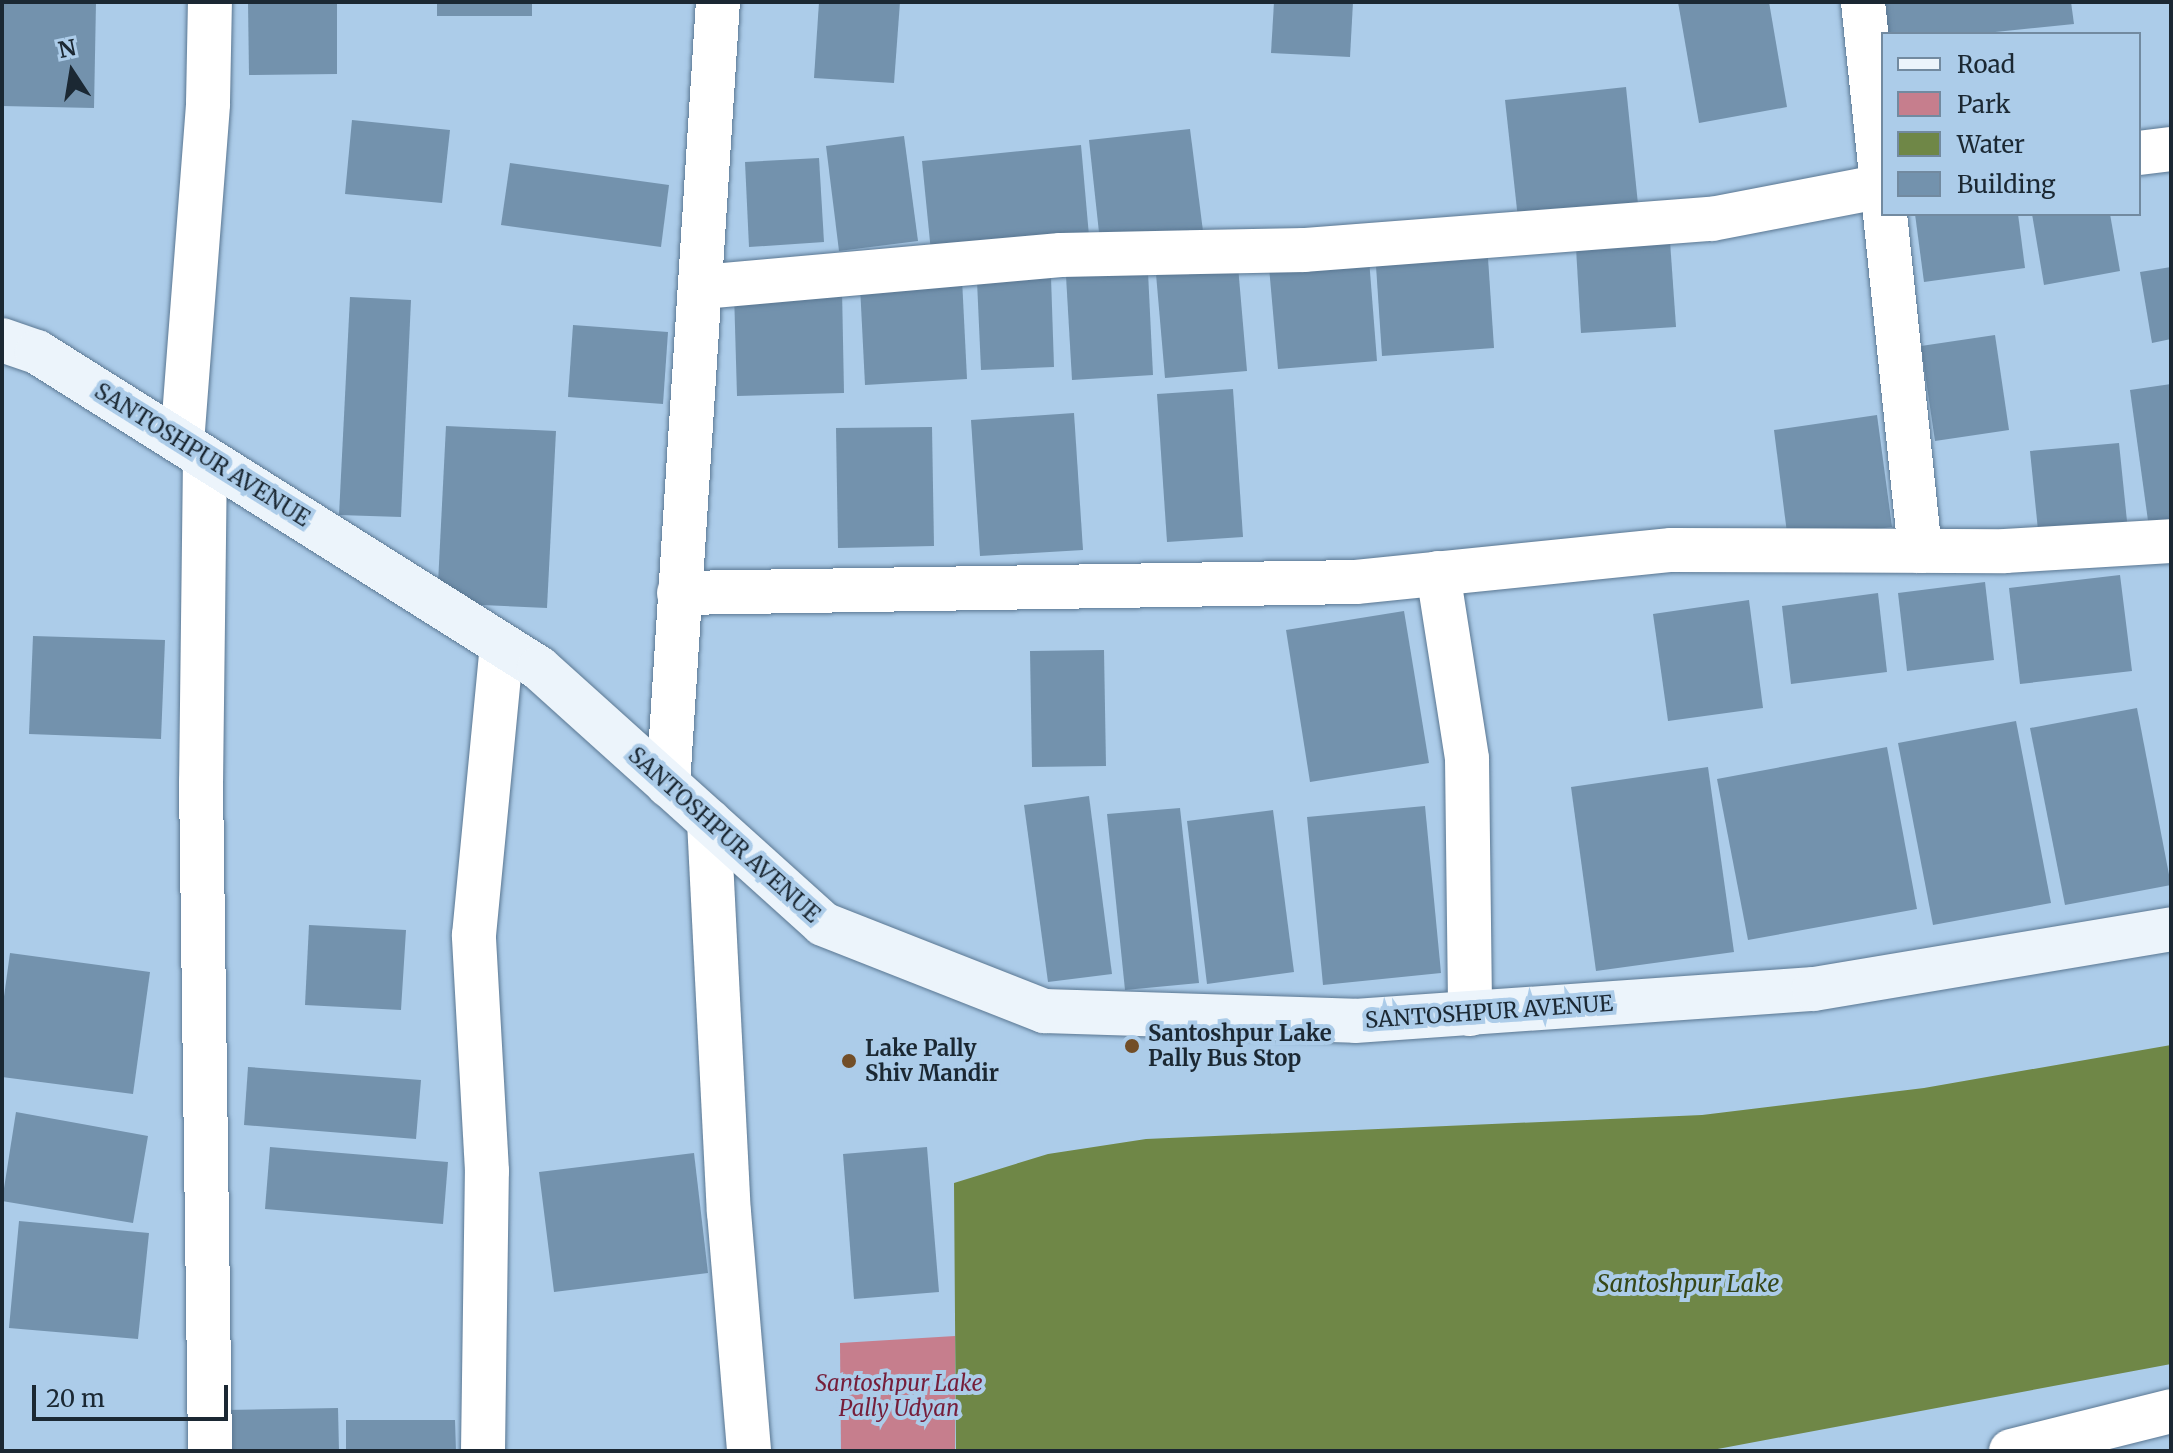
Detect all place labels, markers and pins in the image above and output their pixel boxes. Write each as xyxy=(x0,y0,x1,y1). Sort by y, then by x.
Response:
place label: Santoshpur Lake Pally Bus Stop xyxy=(1148,1020,1332,1072)
place label: Lake Pally Shiv Mandir xyxy=(865,1035,999,1086)
marker: Santoshpur Lake Pally Bus Stop xyxy=(1123,1037,1141,1055)
marker: Lake Pally Shiv Mandir xyxy=(840,1052,858,1070)

